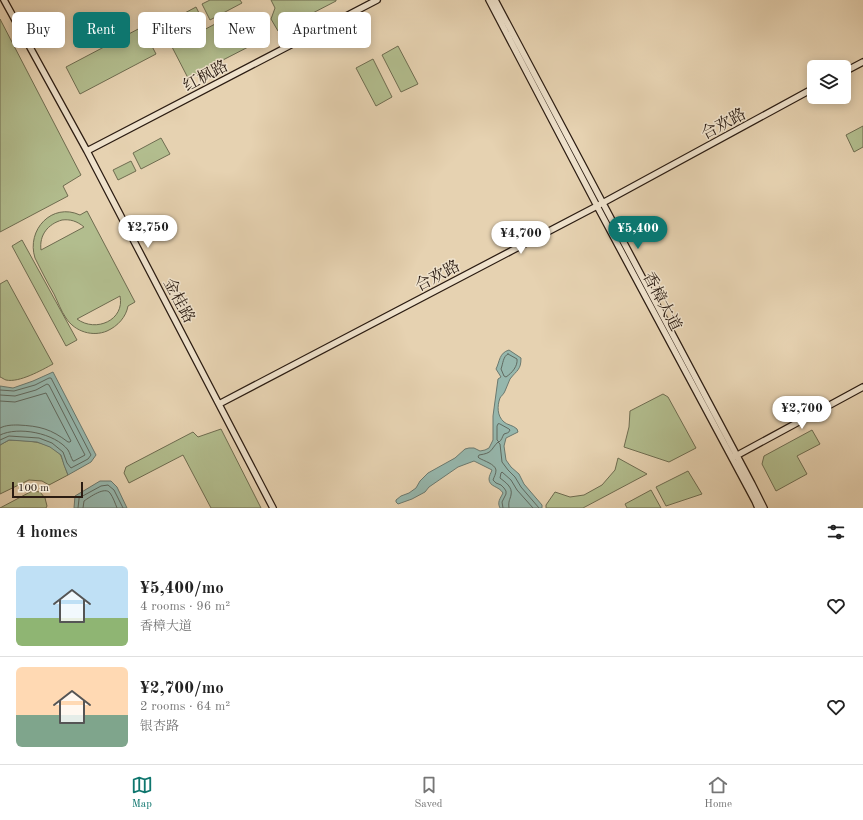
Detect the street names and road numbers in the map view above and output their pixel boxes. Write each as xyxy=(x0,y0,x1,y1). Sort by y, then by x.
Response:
street label: 红枫路 xyxy=(180,57,231,95)
street label: 合欢路 xyxy=(698,105,749,143)
street label: 合欢路 xyxy=(412,257,463,295)
street label: 香樟大道 xyxy=(639,269,685,334)
street label: 金桂路 xyxy=(160,275,198,326)

